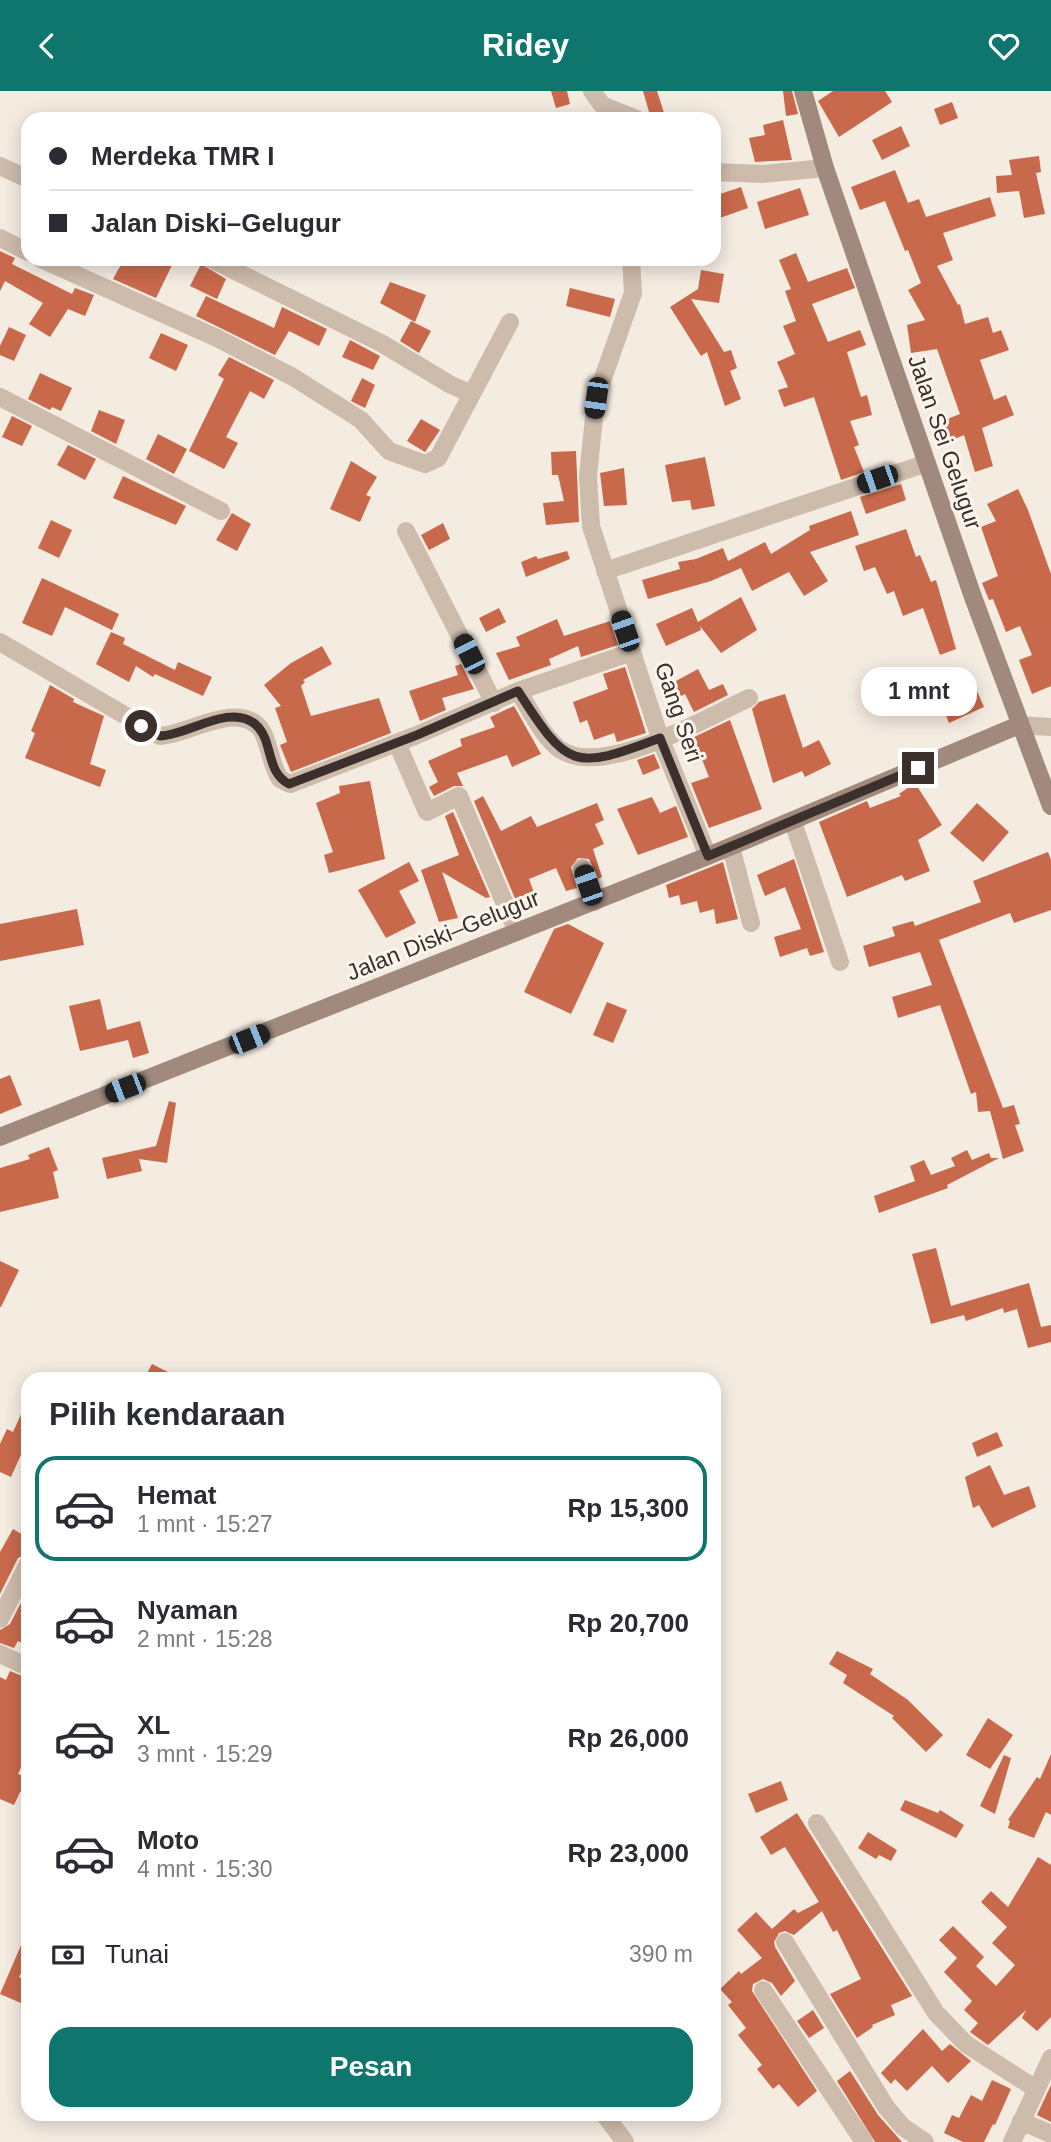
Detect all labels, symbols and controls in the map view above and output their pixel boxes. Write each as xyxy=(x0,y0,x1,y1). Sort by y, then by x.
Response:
icon: back xyxy=(28,27,66,65)
text: Ridey xyxy=(482,27,569,63)
icon: heart xyxy=(985,27,1023,65)
text: Merdeka TMR I xyxy=(91,141,275,171)
text: Jalan Diski–Gelugur xyxy=(91,208,341,238)
street label: Jalan Sei Gelugur xyxy=(903,351,987,533)
car xyxy=(583,376,610,420)
car xyxy=(854,462,901,496)
car xyxy=(609,608,642,654)
car xyxy=(451,631,488,677)
street label: Gang Seri xyxy=(650,659,708,765)
callout: 1 mnt xyxy=(860,667,976,715)
text: 1 mnt xyxy=(888,678,950,704)
route start xyxy=(125,710,157,742)
route end xyxy=(902,752,934,784)
car xyxy=(572,862,605,908)
street label: Jalan Diski–Gelugur xyxy=(343,884,544,986)
car xyxy=(226,1021,273,1057)
car xyxy=(102,1071,149,1105)
text: Pilih kendaraan xyxy=(49,1396,286,1432)
icon: car xyxy=(53,1477,116,1540)
text: Hemat xyxy=(137,1480,216,1510)
text: Rp 15,300 xyxy=(568,1493,689,1523)
text: 1 mnt · 15:27 xyxy=(137,1511,273,1537)
icon: car xyxy=(53,1592,116,1655)
text: Nyaman xyxy=(137,1595,238,1625)
text: Rp 20,700 xyxy=(568,1608,689,1638)
text: 2 mnt · 15:28 xyxy=(137,1626,273,1652)
icon: car xyxy=(53,1707,116,1770)
text: XL xyxy=(137,1710,170,1740)
text: Rp 26,000 xyxy=(568,1723,689,1753)
text: 3 mnt · 15:29 xyxy=(137,1741,273,1767)
icon: car xyxy=(53,1822,116,1885)
text: Moto xyxy=(137,1825,199,1855)
text: Rp 23,000 xyxy=(568,1838,689,1868)
text: 4 mnt · 15:30 xyxy=(137,1856,273,1882)
icon: cash xyxy=(49,1936,87,1974)
text: Tunai xyxy=(105,1939,169,1969)
text: 390 m xyxy=(629,1941,693,1967)
button: Pesan xyxy=(49,2027,693,2107)

